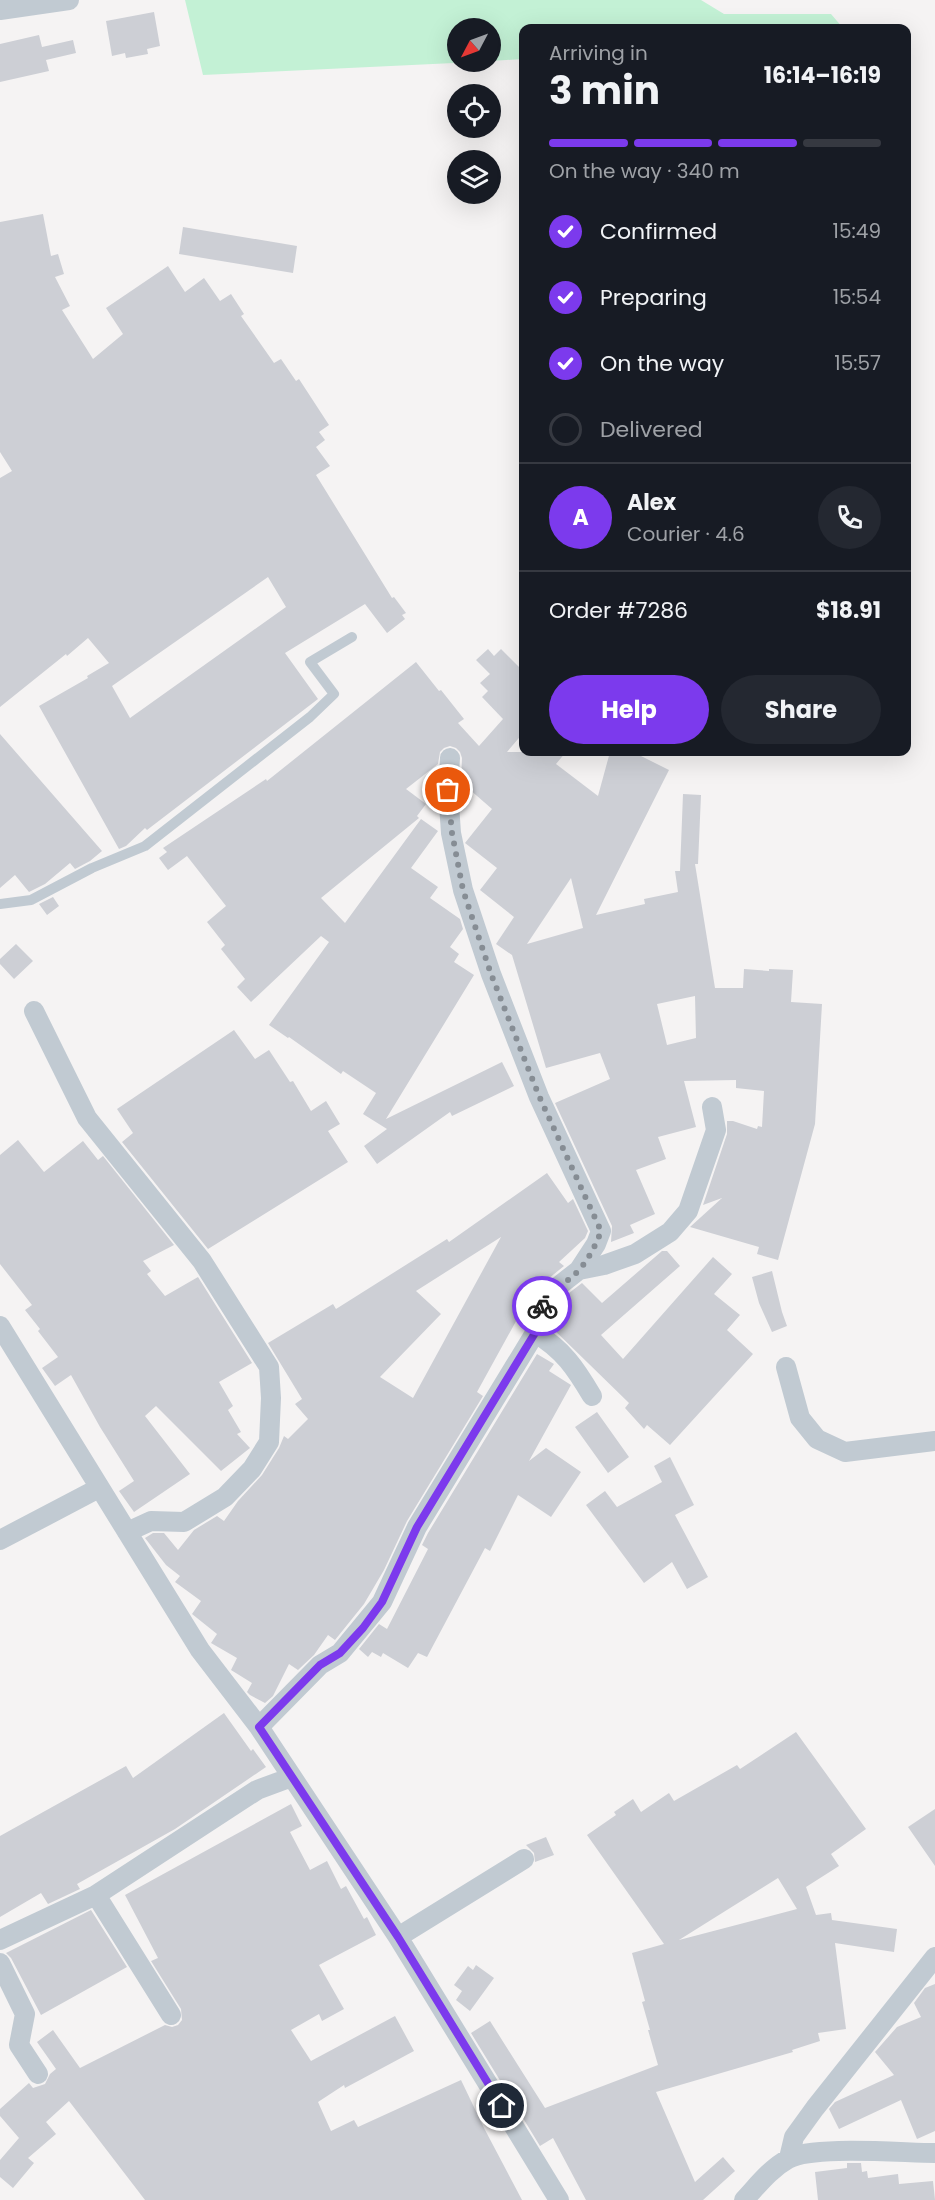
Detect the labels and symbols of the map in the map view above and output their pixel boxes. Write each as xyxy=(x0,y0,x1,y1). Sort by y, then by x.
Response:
north arrow xyxy=(447,18,501,72)
pin xyxy=(422,764,473,815)
courier xyxy=(512,1276,572,1336)
pin xyxy=(476,2080,527,2131)

